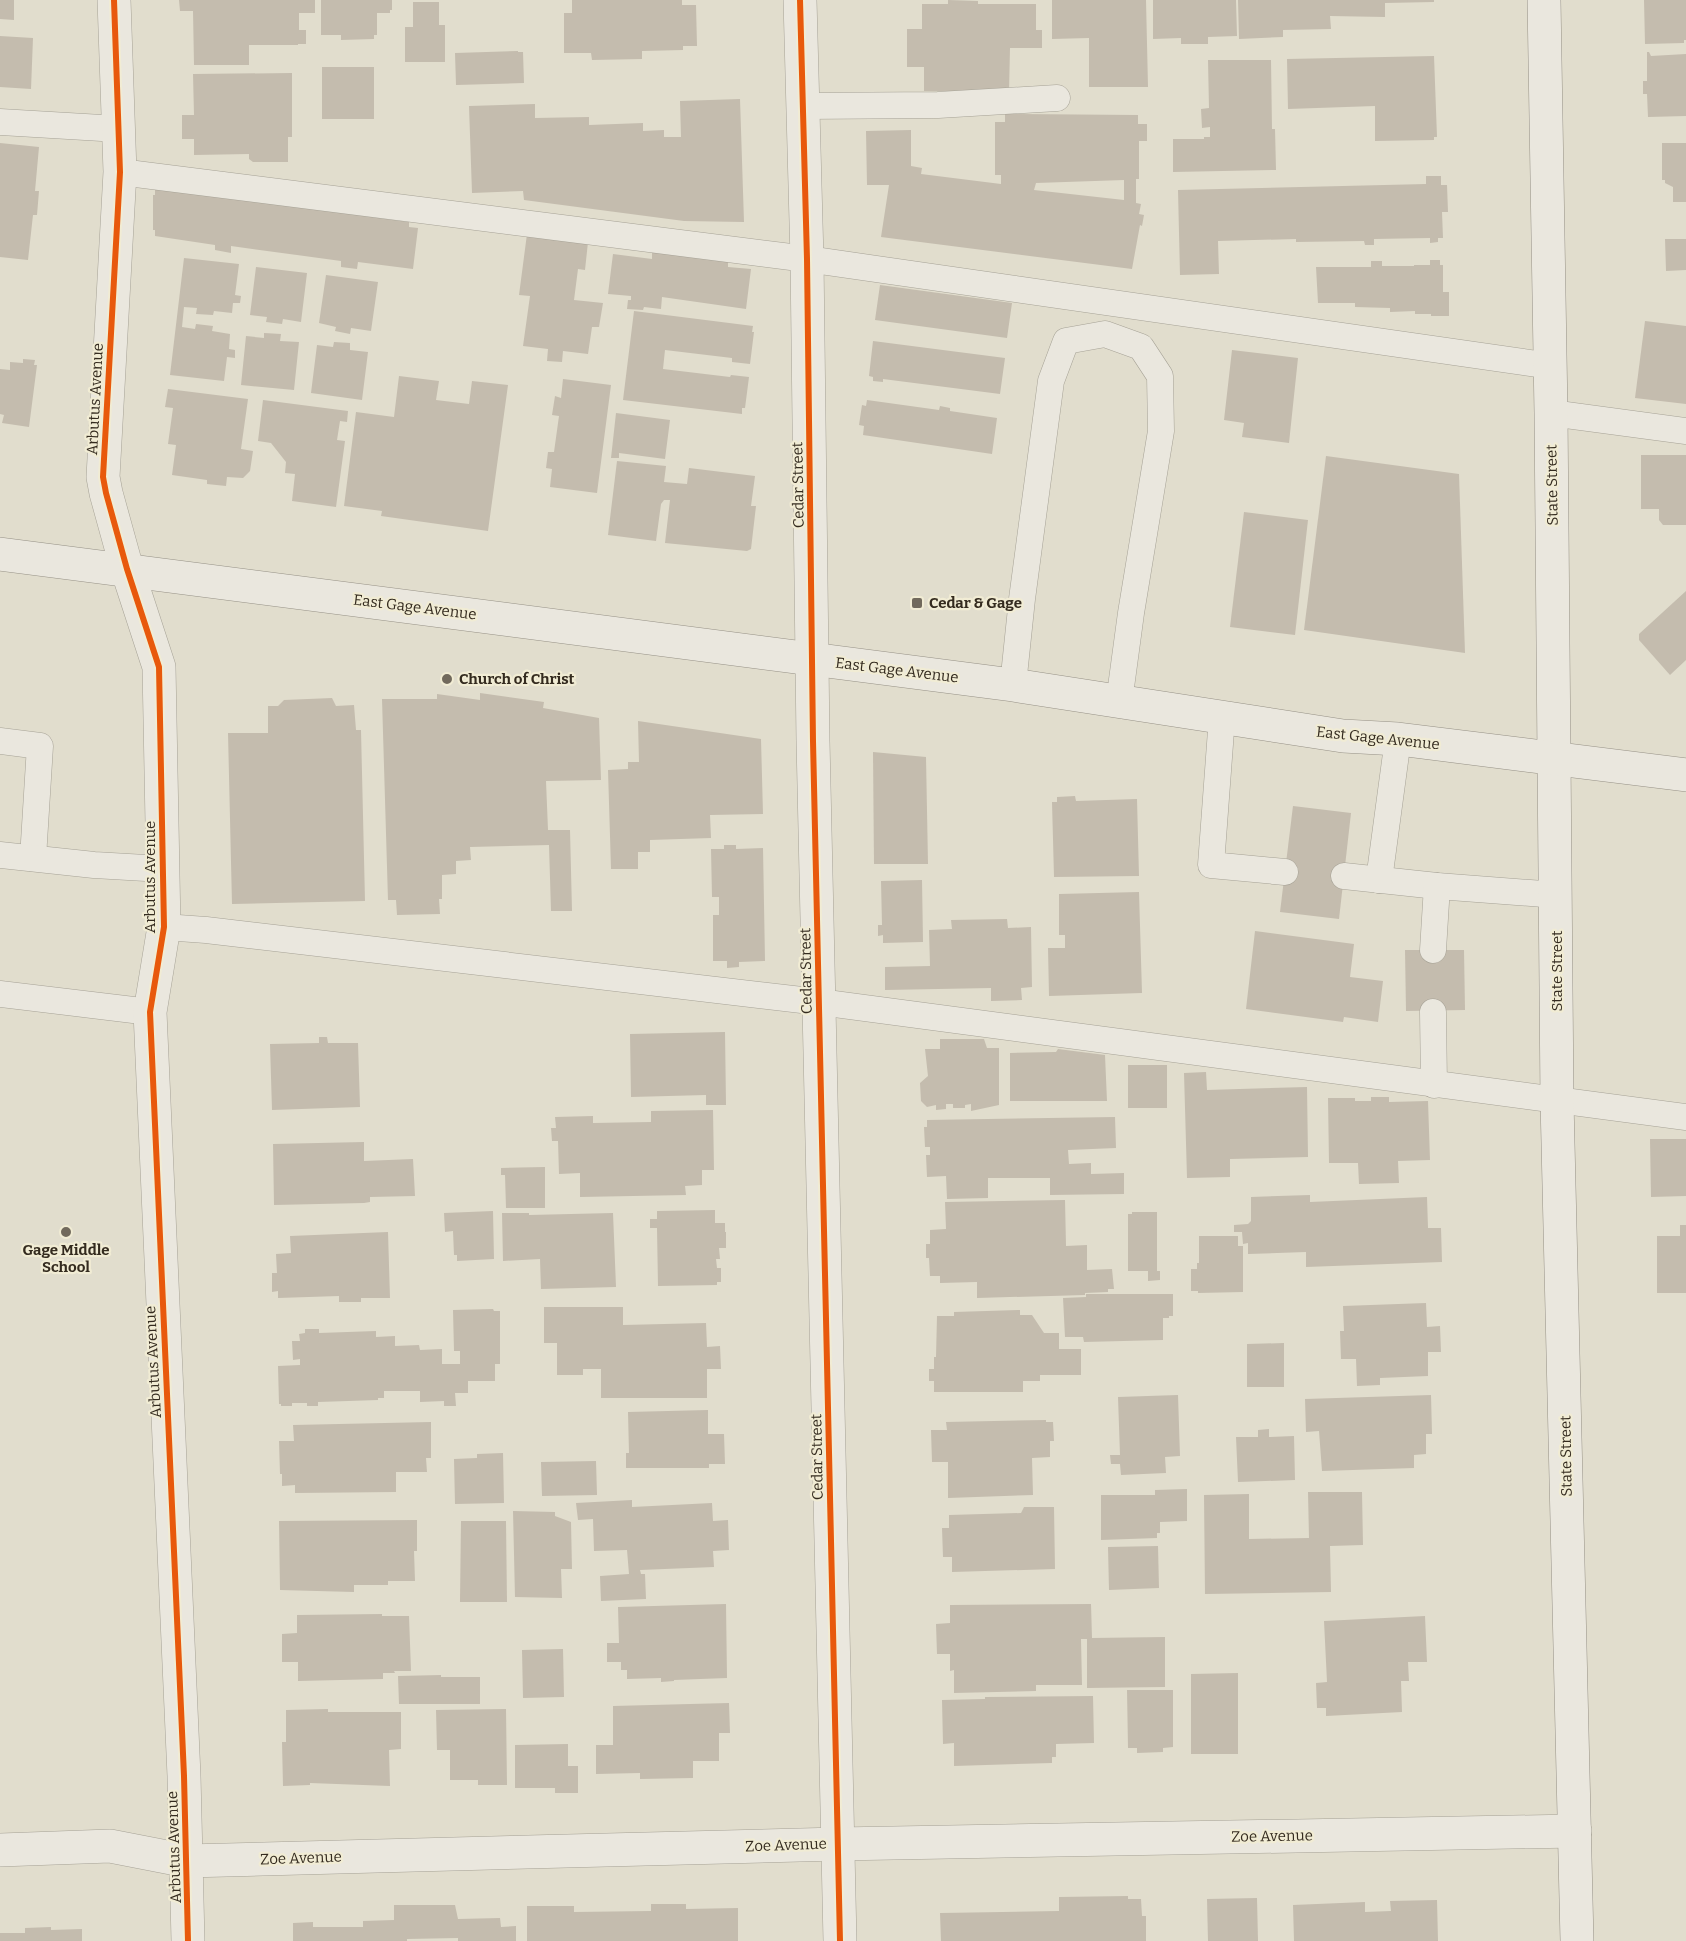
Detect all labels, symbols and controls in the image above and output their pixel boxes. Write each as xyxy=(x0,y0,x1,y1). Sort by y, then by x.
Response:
street label: Arbutus Avenue xyxy=(83,342,107,456)
street label: Cedar Street xyxy=(788,441,808,528)
street label: State Street xyxy=(1542,444,1562,526)
street label: East Gage Avenue xyxy=(352,591,478,623)
place label: Cedar & Gage xyxy=(929,594,1022,612)
marker: Cedar & Gage xyxy=(910,596,924,610)
street label: East Gage Avenue xyxy=(834,654,960,686)
place label: Church of Christ xyxy=(459,670,575,688)
marker: Church of Christ xyxy=(440,672,454,686)
street label: East Gage Avenue xyxy=(1315,723,1441,753)
street label: Arbutus Avenue xyxy=(141,821,159,933)
street label: Cedar Street xyxy=(796,927,816,1014)
street label: State Street xyxy=(1548,930,1566,1012)
marker: Gage Middle School xyxy=(59,1225,73,1239)
place label: Gage Middle School xyxy=(22,1241,110,1276)
street label: Arbutus Avenue xyxy=(141,1305,165,1419)
street label: Cedar Street xyxy=(807,1413,827,1500)
street label: State Street xyxy=(1556,1415,1576,1497)
street label: Arbutus Avenue xyxy=(163,1791,185,1903)
street label: Zoe Avenue xyxy=(1231,1826,1313,1846)
street label: Zoe Avenue xyxy=(745,1835,827,1855)
street label: Zoe Avenue xyxy=(260,1848,342,1868)

